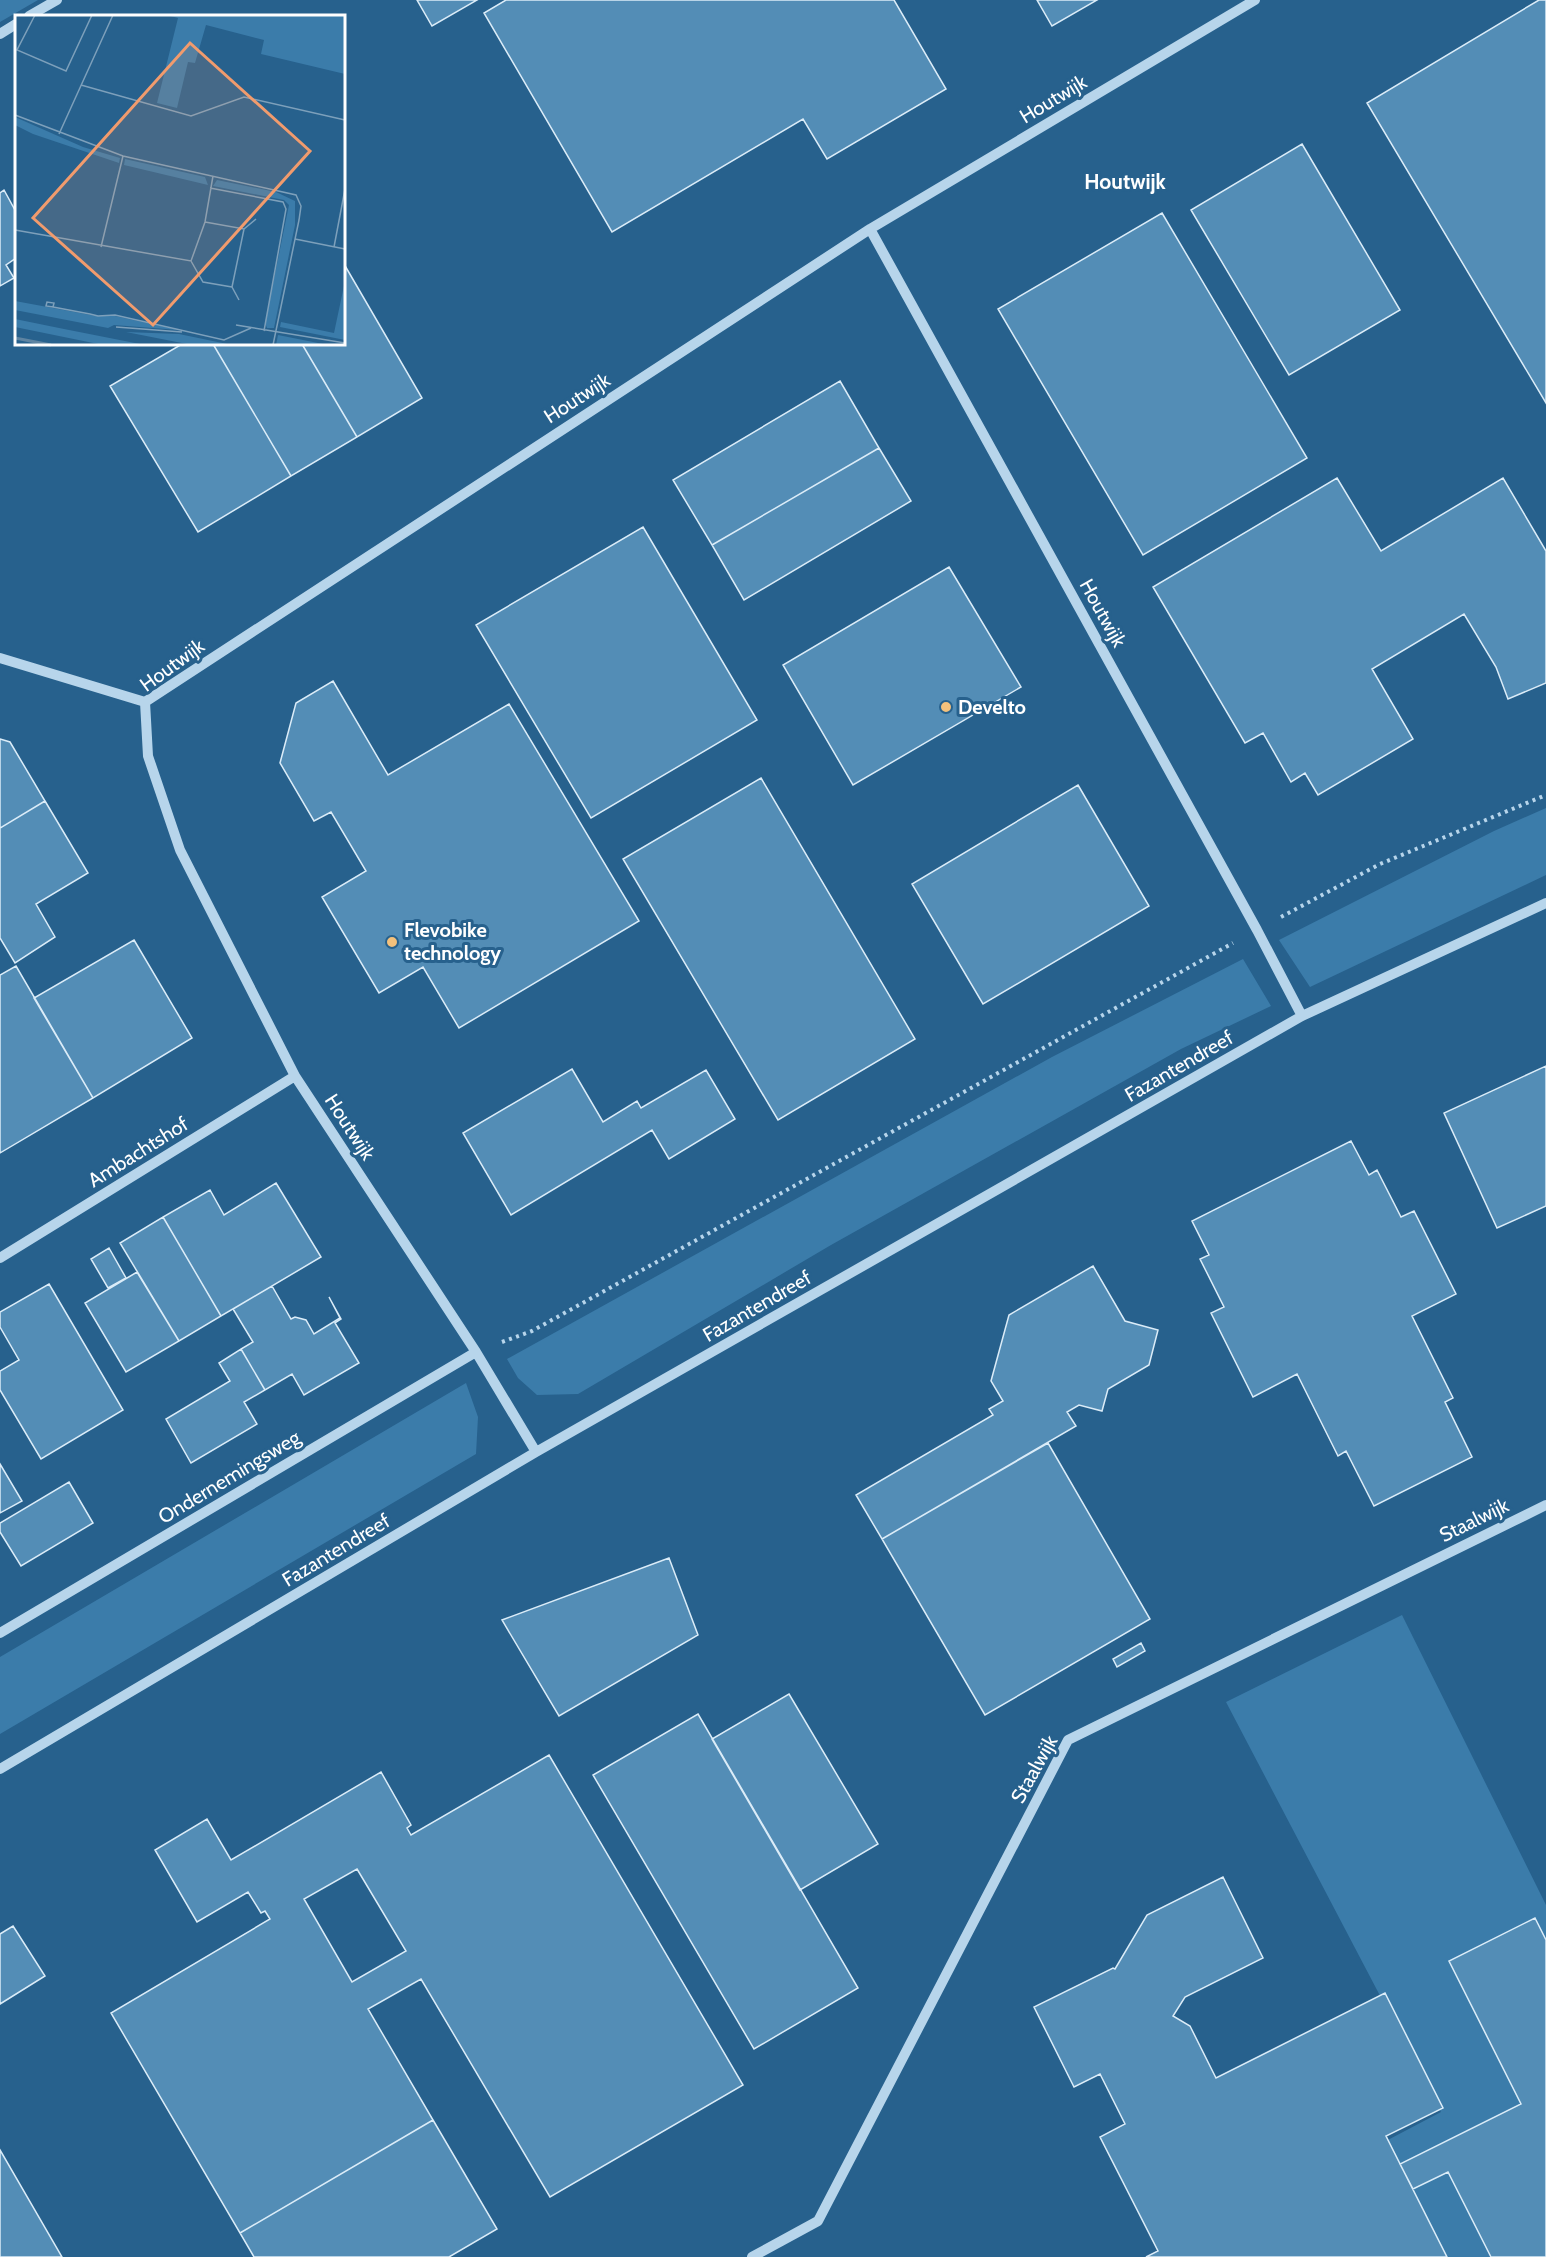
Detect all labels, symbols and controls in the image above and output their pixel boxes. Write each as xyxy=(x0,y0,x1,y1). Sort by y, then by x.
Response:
inset map xyxy=(15,15,345,345)
street label: Houtwijk xyxy=(1015,70,1091,128)
district label: Houtwijk xyxy=(1084,169,1166,194)
street label: Houtwijk xyxy=(539,368,615,428)
street label: Houtwijk xyxy=(1075,575,1131,651)
street label: Houtwijk xyxy=(135,634,209,696)
place label: Develto xyxy=(958,695,1026,719)
marker: Develto xyxy=(939,700,953,714)
place label: Flevobike technology xyxy=(404,918,501,965)
marker: Flevobike technology xyxy=(385,935,399,949)
street label: Fazantendreef xyxy=(1120,1025,1238,1107)
street label: Houtwijk xyxy=(320,1089,380,1165)
street label: Ambachtshof xyxy=(83,1111,193,1192)
street label: Fazantendreef xyxy=(698,1265,816,1347)
street label: Ondernemingsweg xyxy=(154,1425,305,1529)
street label: Staalwijk xyxy=(1436,1493,1512,1547)
street label: Fazantendreef xyxy=(278,1508,394,1592)
street label: Staalwijk xyxy=(1006,1731,1062,1807)

